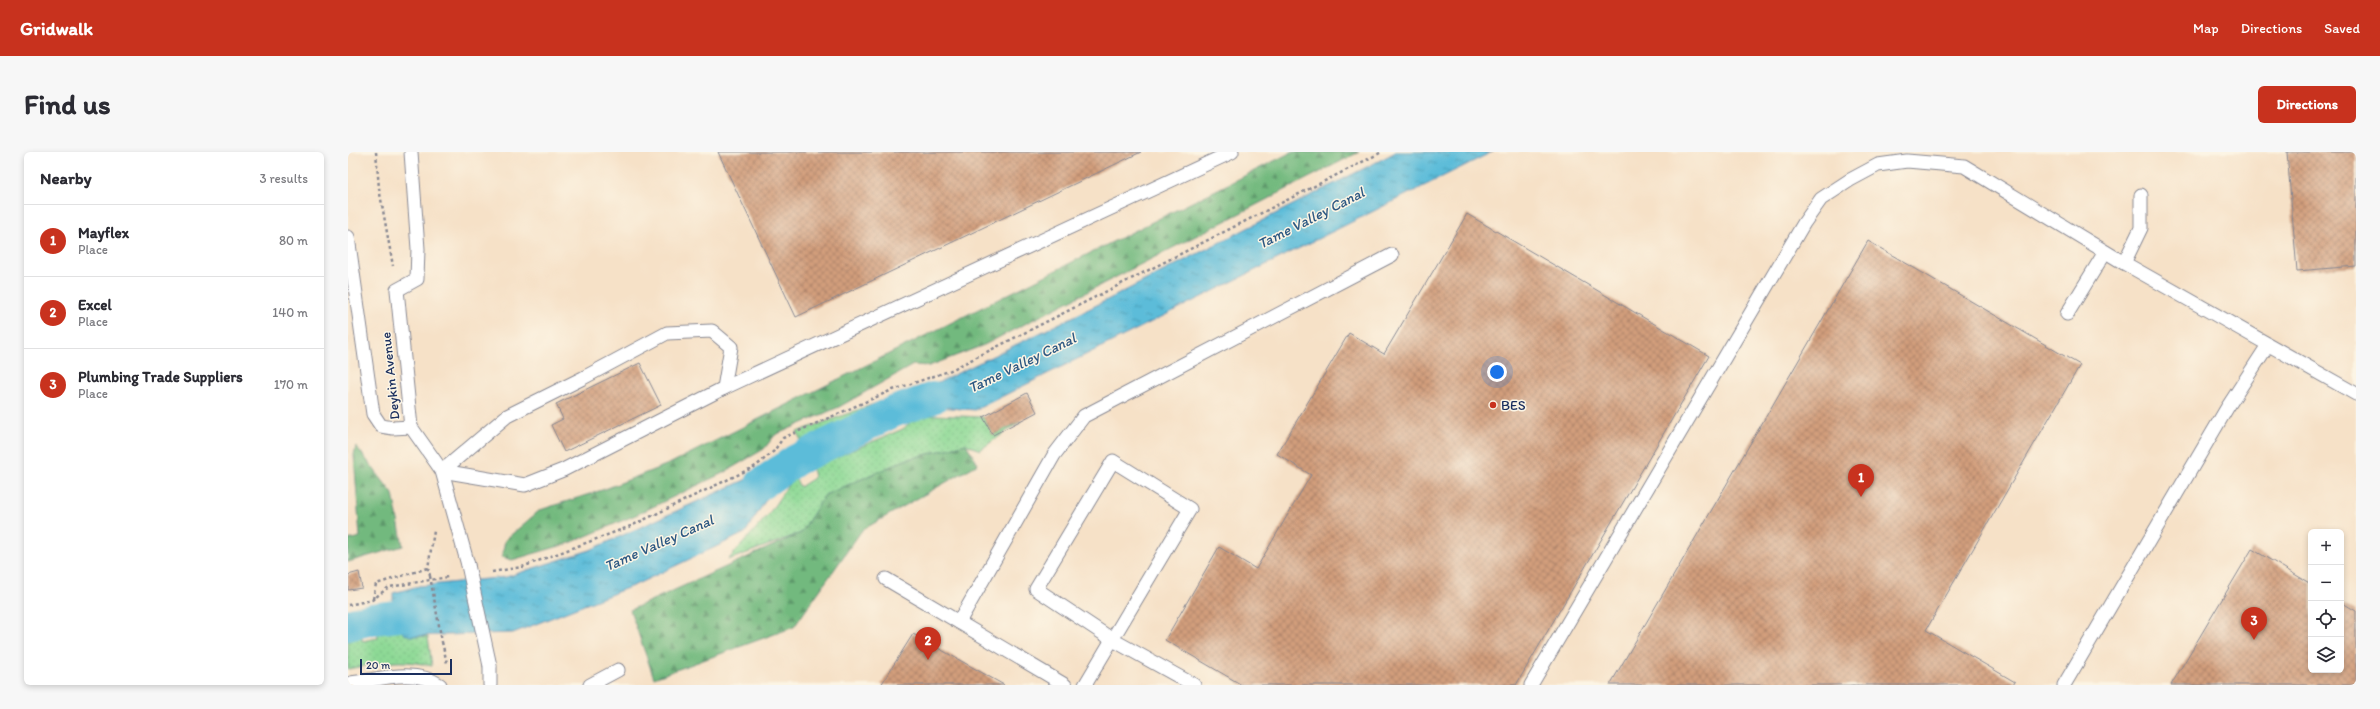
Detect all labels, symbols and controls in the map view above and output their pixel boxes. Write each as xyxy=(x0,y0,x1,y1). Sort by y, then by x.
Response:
text: Gridwalk xyxy=(20,17,93,40)
text: Map xyxy=(2193,20,2219,37)
text: Directions xyxy=(2241,20,2302,37)
text: Saved xyxy=(2324,20,2360,37)
button: Directions xyxy=(2258,86,2356,123)
text: Find us xyxy=(24,87,111,121)
text: Nearby xyxy=(40,168,92,188)
text: 3 results xyxy=(259,171,308,186)
water label: Tame Valley Canal xyxy=(1255,182,1369,253)
text: Mayflex xyxy=(78,224,129,242)
text: 1 xyxy=(50,233,56,248)
text: 80 m xyxy=(279,233,308,248)
text: Place xyxy=(78,242,108,257)
text: Excel xyxy=(78,296,112,314)
text: 2 xyxy=(50,305,56,320)
text: 140 m xyxy=(272,305,308,320)
text: Place xyxy=(78,314,108,329)
water label: Tame Valley Canal xyxy=(965,328,1080,397)
street label: Deykin Avenue xyxy=(377,331,404,421)
your location xyxy=(1487,362,1507,382)
text: Plumbing Trade Suppliers xyxy=(78,368,243,386)
text: 3 xyxy=(49,377,57,392)
text: 170 m xyxy=(274,377,308,392)
text: Place xyxy=(78,386,108,401)
place label: BES xyxy=(1501,397,1526,414)
marker: BES xyxy=(1488,400,1498,410)
pin: 1 xyxy=(1848,464,1874,497)
water label: Tame Valley Canal xyxy=(602,510,718,575)
map controls xyxy=(2308,529,2344,673)
button: + xyxy=(2308,529,2344,565)
button: − xyxy=(2308,565,2344,601)
button: locate xyxy=(2308,601,2344,637)
pin: 3 xyxy=(2241,607,2267,640)
pin: 2 xyxy=(915,627,941,660)
button: layers xyxy=(2308,637,2344,673)
scale bar xyxy=(360,657,452,676)
text: 20 m xyxy=(366,659,390,672)

